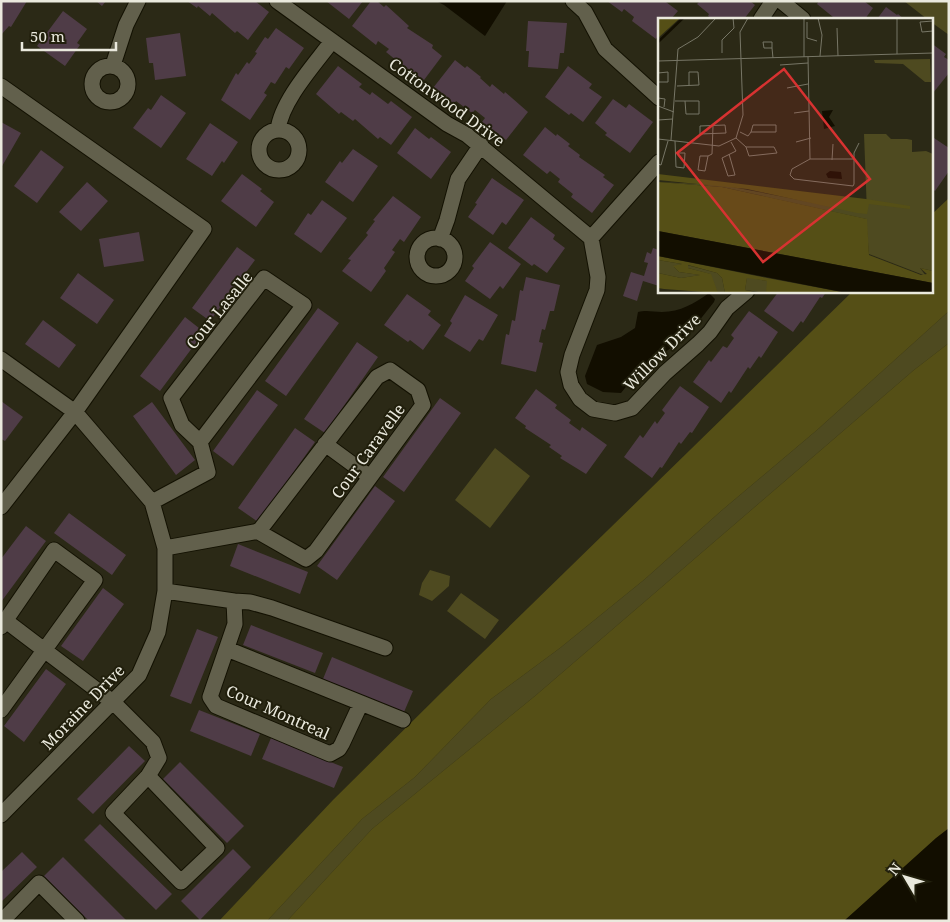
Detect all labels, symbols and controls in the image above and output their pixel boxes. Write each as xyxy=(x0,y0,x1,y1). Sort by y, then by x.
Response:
inset map xyxy=(658,18,932,292)
scale bar xyxy=(22,20,116,52)
text: 50 m xyxy=(30,26,65,46)
street label: Cottonwood Drive xyxy=(385,52,509,152)
street label: Cour Lasalle xyxy=(181,266,257,354)
street label: Willow Drive xyxy=(618,308,706,396)
street label: Cour Caravelle xyxy=(326,399,410,503)
street label: Moraine Drive xyxy=(37,660,129,754)
street label: Cour Montreal xyxy=(223,679,333,745)
north arrow xyxy=(880,852,930,902)
text: N xyxy=(883,858,905,879)

